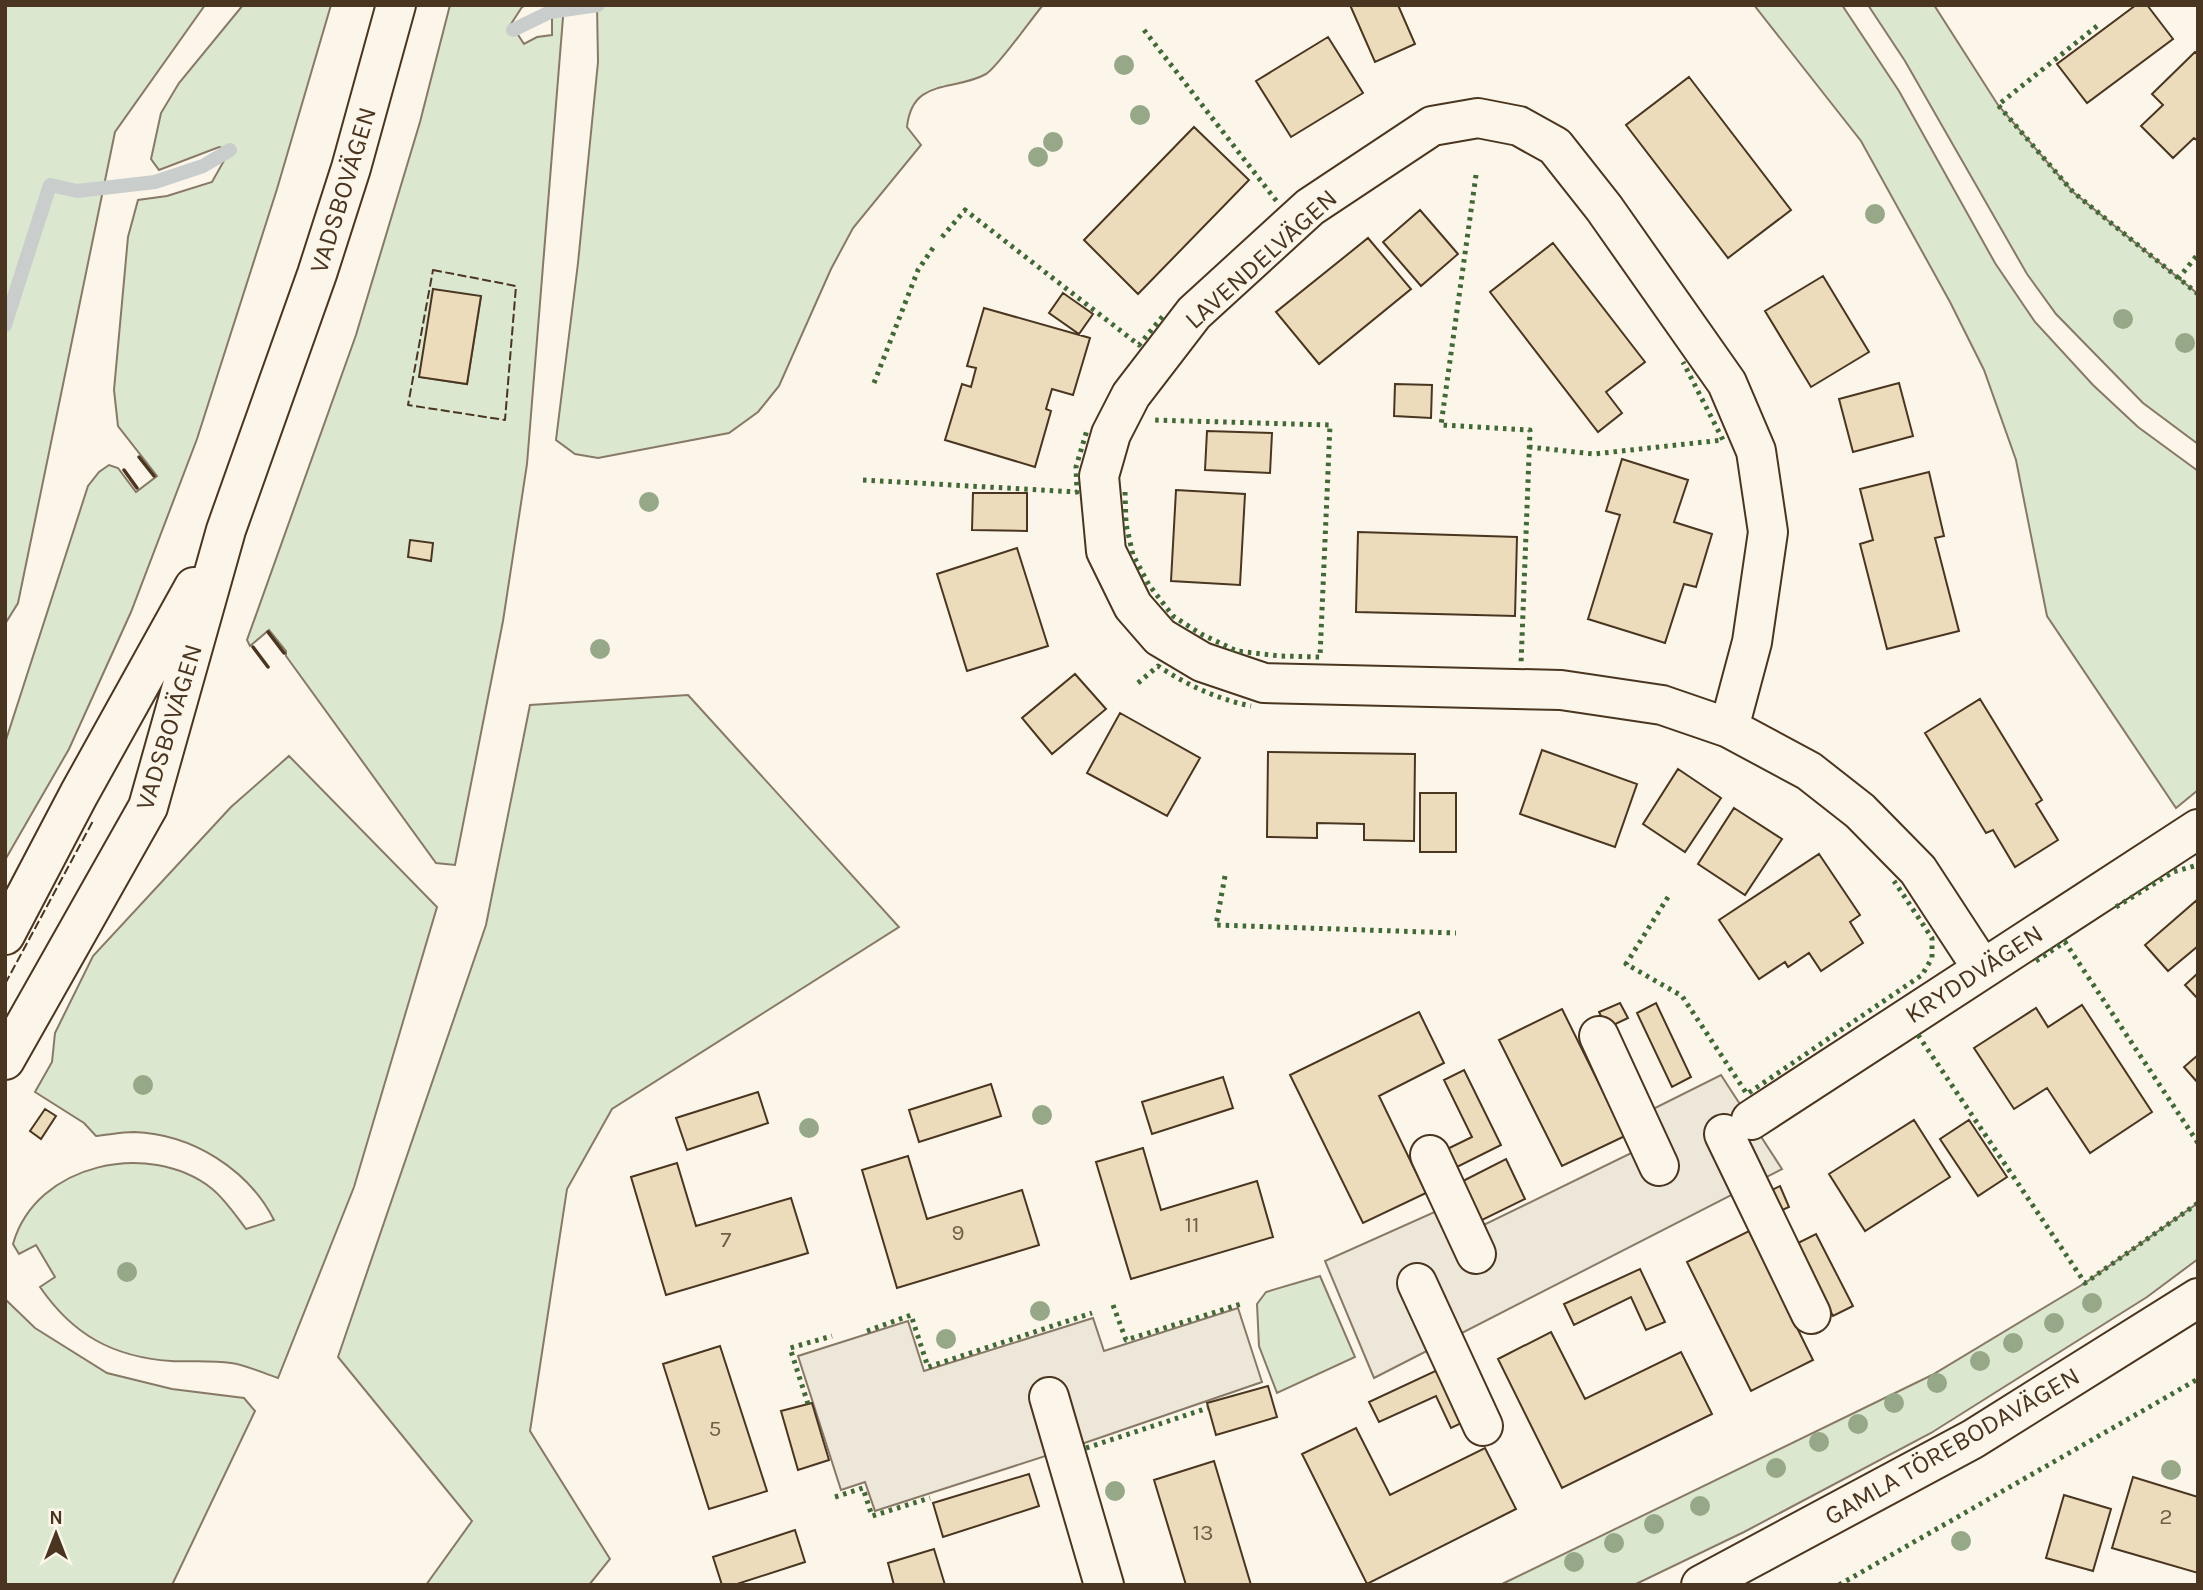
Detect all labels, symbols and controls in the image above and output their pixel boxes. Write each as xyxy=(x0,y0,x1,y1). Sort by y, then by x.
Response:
street label: VADSBOVÄGEN xyxy=(303,103,383,277)
street label: LAVENDELVÄGEN xyxy=(1179,183,1343,335)
street label: VADSBOVÄGEN xyxy=(129,640,209,814)
street label: KRYDDVÄGEN xyxy=(1899,918,2049,1030)
house number: 11 xyxy=(1184,1211,1200,1238)
house number: 9 xyxy=(951,1219,965,1246)
house number: 7 xyxy=(721,1226,732,1253)
street label: GAMLA TÖREBODAVÄGEN xyxy=(1819,1360,2085,1532)
house number: 5 xyxy=(709,1415,721,1442)
north arrow xyxy=(21,1499,91,1569)
house number: 2 xyxy=(2159,1503,2173,1530)
text: N xyxy=(49,1507,63,1529)
house number: 13 xyxy=(1192,1519,1214,1546)

